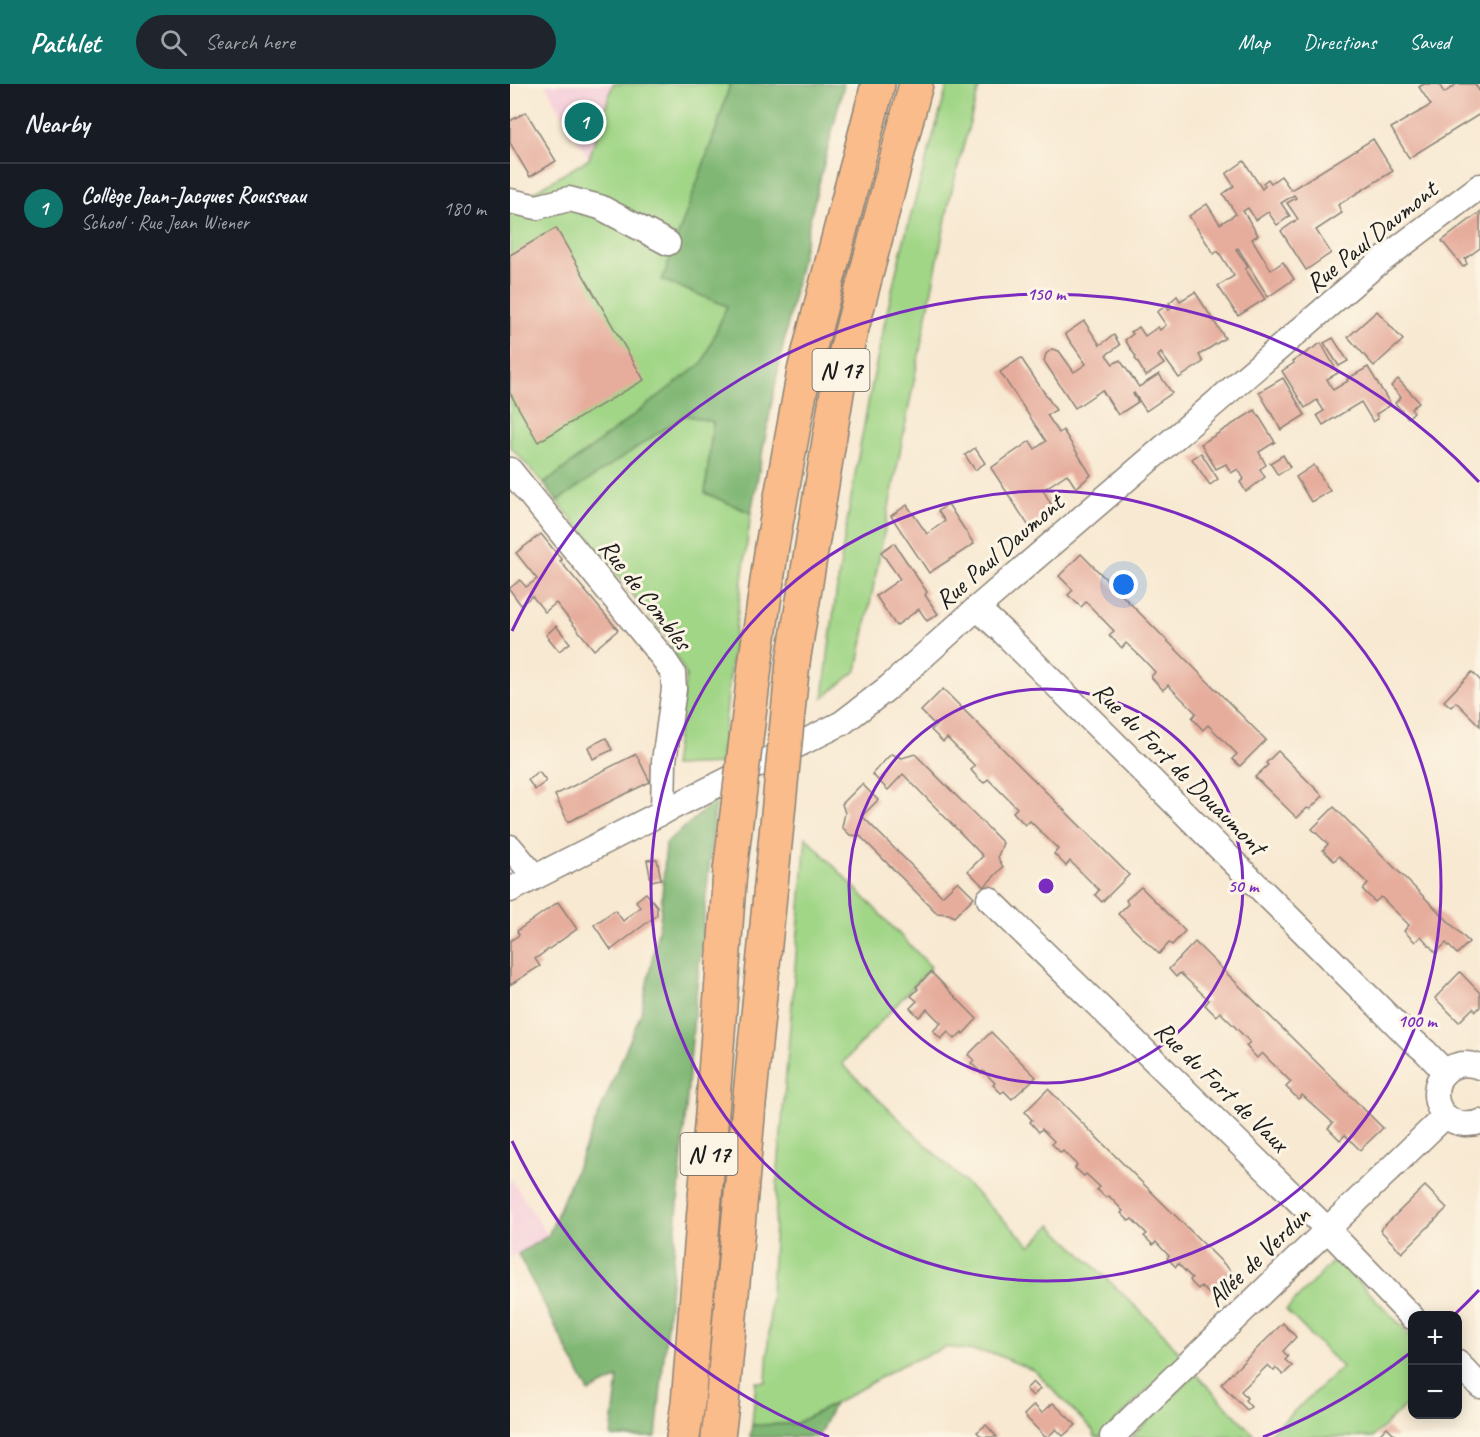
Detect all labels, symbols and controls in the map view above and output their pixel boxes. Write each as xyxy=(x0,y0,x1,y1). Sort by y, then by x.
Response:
search box xyxy=(136,15,556,69)
text: Pathlet xyxy=(30,25,100,60)
icon: search xyxy=(157,26,190,59)
text: Search here xyxy=(205,28,295,56)
text: Map xyxy=(1238,29,1270,55)
text: Directions xyxy=(1303,29,1376,55)
text: Saved xyxy=(1409,29,1450,55)
pin: 1 xyxy=(564,99,604,144)
text: Nearby xyxy=(24,107,89,140)
street label: Rue Paul Daumont xyxy=(1299,172,1446,300)
text: Collège Jean-Jacques Rousseau xyxy=(81,182,306,210)
text: 1 xyxy=(39,196,48,221)
text: 180 m xyxy=(443,196,486,221)
text: School · Rue Jean Wiener xyxy=(81,210,249,235)
text: 150 m xyxy=(1027,283,1067,305)
road number: N 17 xyxy=(812,349,870,391)
street label: Rue Paul Daumont xyxy=(928,485,1072,616)
street label: Rue de Combles xyxy=(592,532,701,659)
your location xyxy=(1109,570,1138,599)
street label: Rue du Fort de Douaumont xyxy=(1086,675,1276,864)
text: 50 m xyxy=(1228,875,1260,897)
centre of rings xyxy=(1036,876,1056,896)
text: 100 m xyxy=(1398,1010,1438,1032)
street label: Rue du Fort de Vaux xyxy=(1147,1014,1297,1160)
road number: N 17 xyxy=(680,1133,738,1175)
street label: Allée de Verdun xyxy=(1200,1198,1318,1314)
map controls xyxy=(1408,1311,1462,1419)
button: + xyxy=(1408,1311,1462,1365)
button: − xyxy=(1408,1365,1462,1419)

